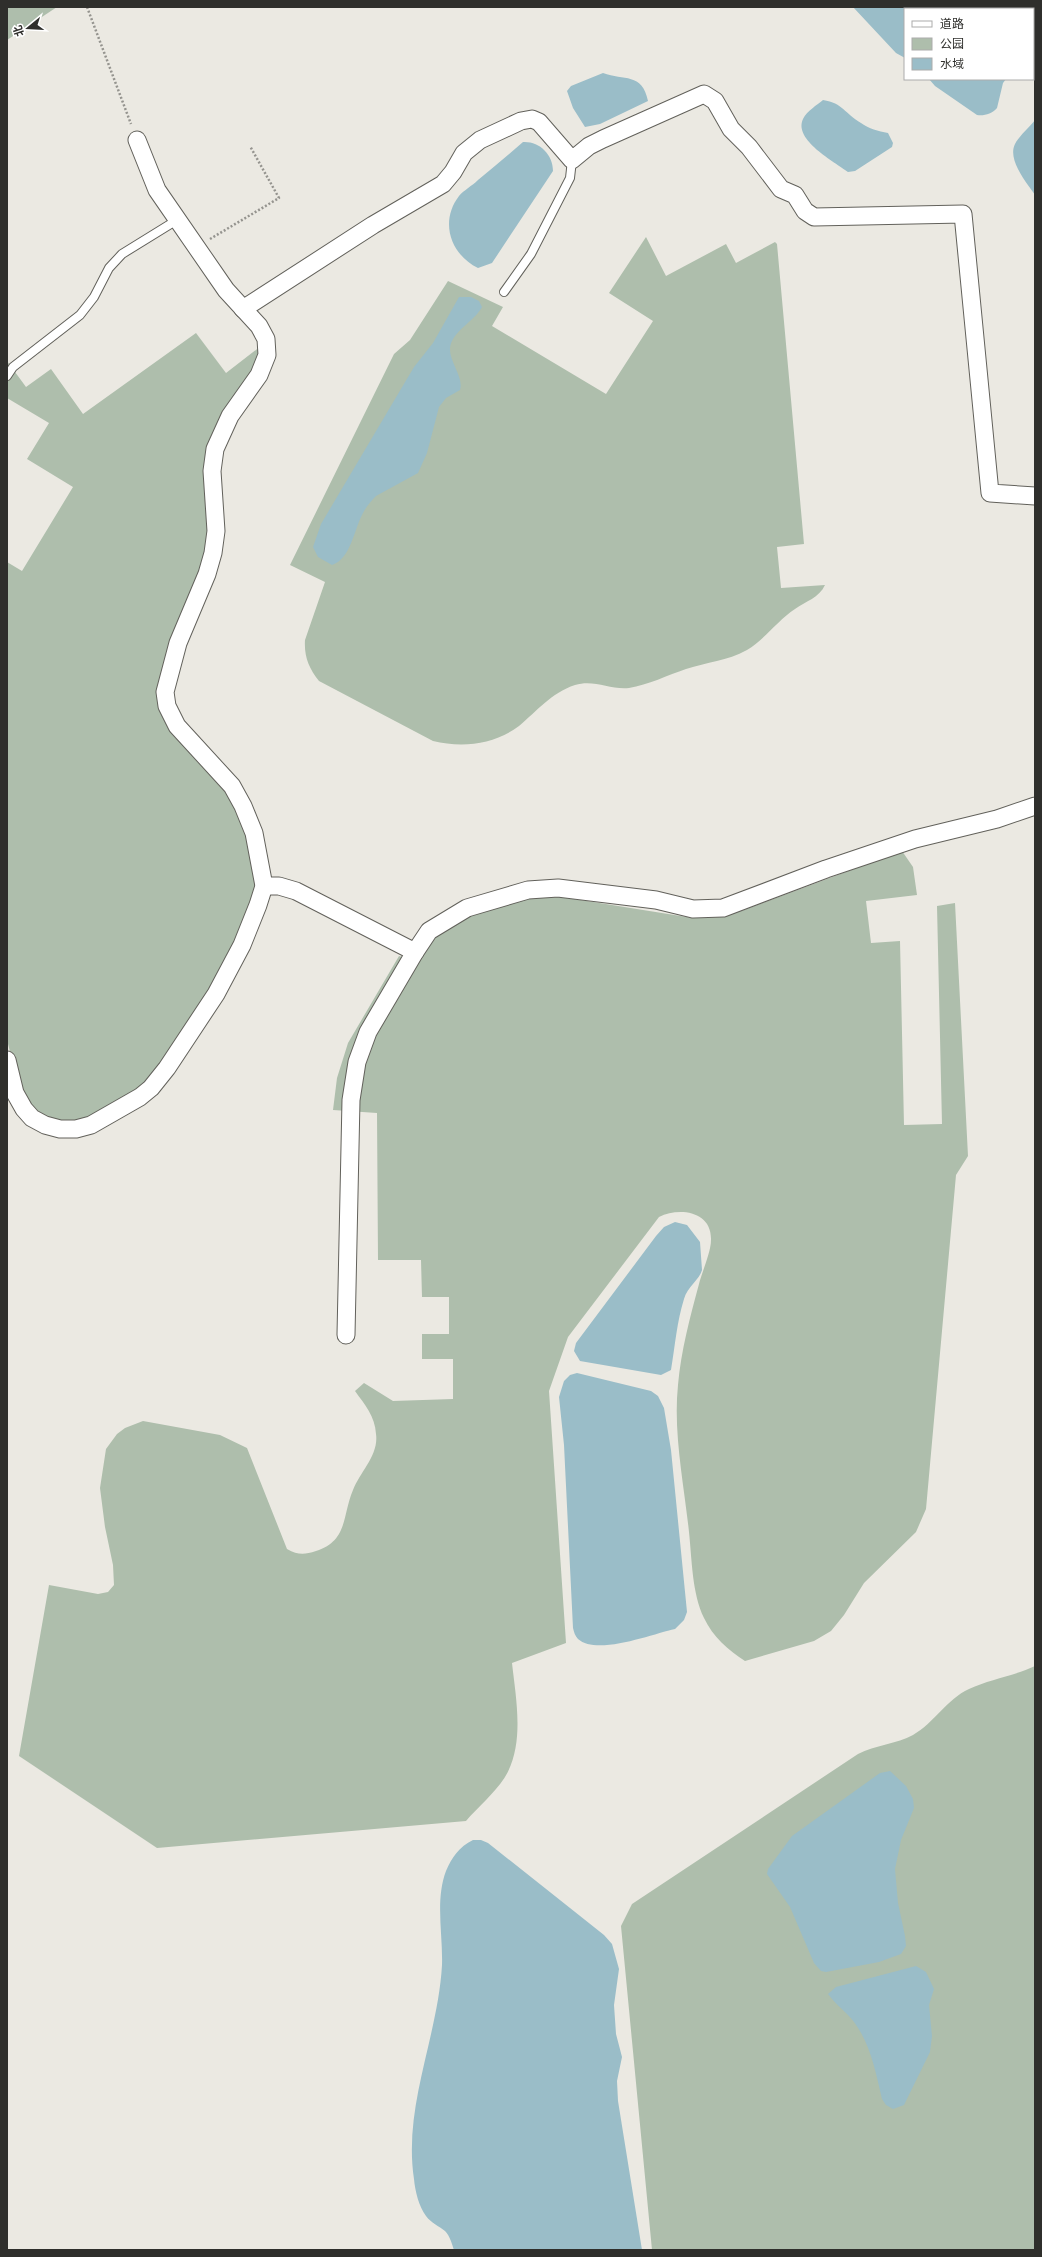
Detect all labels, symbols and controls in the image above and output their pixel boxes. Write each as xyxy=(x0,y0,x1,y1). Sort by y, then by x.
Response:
north arrow xyxy=(8,8,48,48)
legend xyxy=(904,8,1034,80)
text: 道路 xyxy=(940,16,964,32)
text: 北 xyxy=(10,24,27,38)
text: 公园 xyxy=(940,36,964,52)
text: 水域 xyxy=(940,56,964,72)

